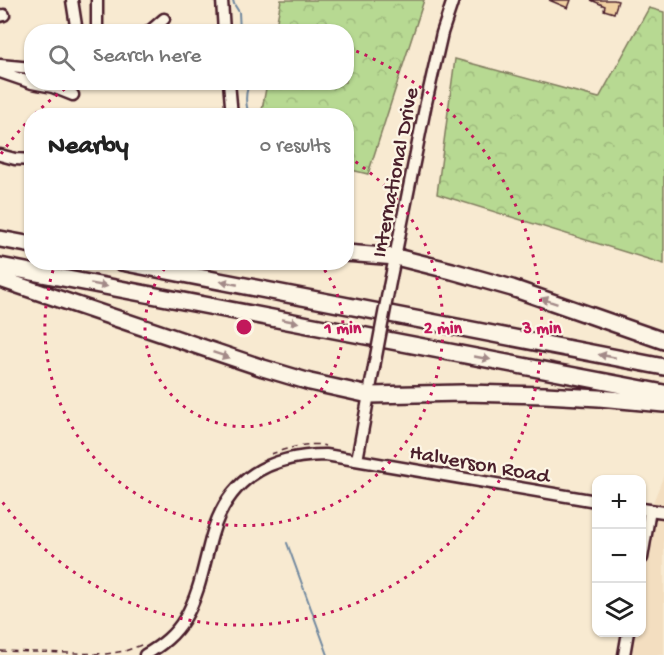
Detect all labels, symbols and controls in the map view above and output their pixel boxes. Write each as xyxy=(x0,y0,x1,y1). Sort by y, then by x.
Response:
search box xyxy=(24,24,354,90)
icon: search xyxy=(45,41,78,74)
text: Search here xyxy=(93,44,201,70)
street label: International Drive xyxy=(368,85,426,260)
text: Nearby xyxy=(48,132,129,163)
text: 0 results xyxy=(260,136,330,159)
one-way arrow xyxy=(220,278,239,287)
one-way arrow xyxy=(89,281,108,290)
one-way arrow xyxy=(540,296,558,306)
centre of rings xyxy=(234,317,254,337)
one-way arrow xyxy=(281,317,300,326)
text: 1 min xyxy=(324,319,362,340)
text: 2 min xyxy=(424,319,463,340)
text: 3 min xyxy=(522,319,562,340)
one-way arrow xyxy=(212,350,230,360)
one-way arrow xyxy=(597,351,616,360)
one-way arrow xyxy=(472,354,491,363)
street label: Halverson Road xyxy=(407,441,553,491)
map controls xyxy=(592,475,646,637)
button: + xyxy=(592,475,646,529)
button: − xyxy=(592,529,646,583)
button: layers xyxy=(592,583,646,637)

